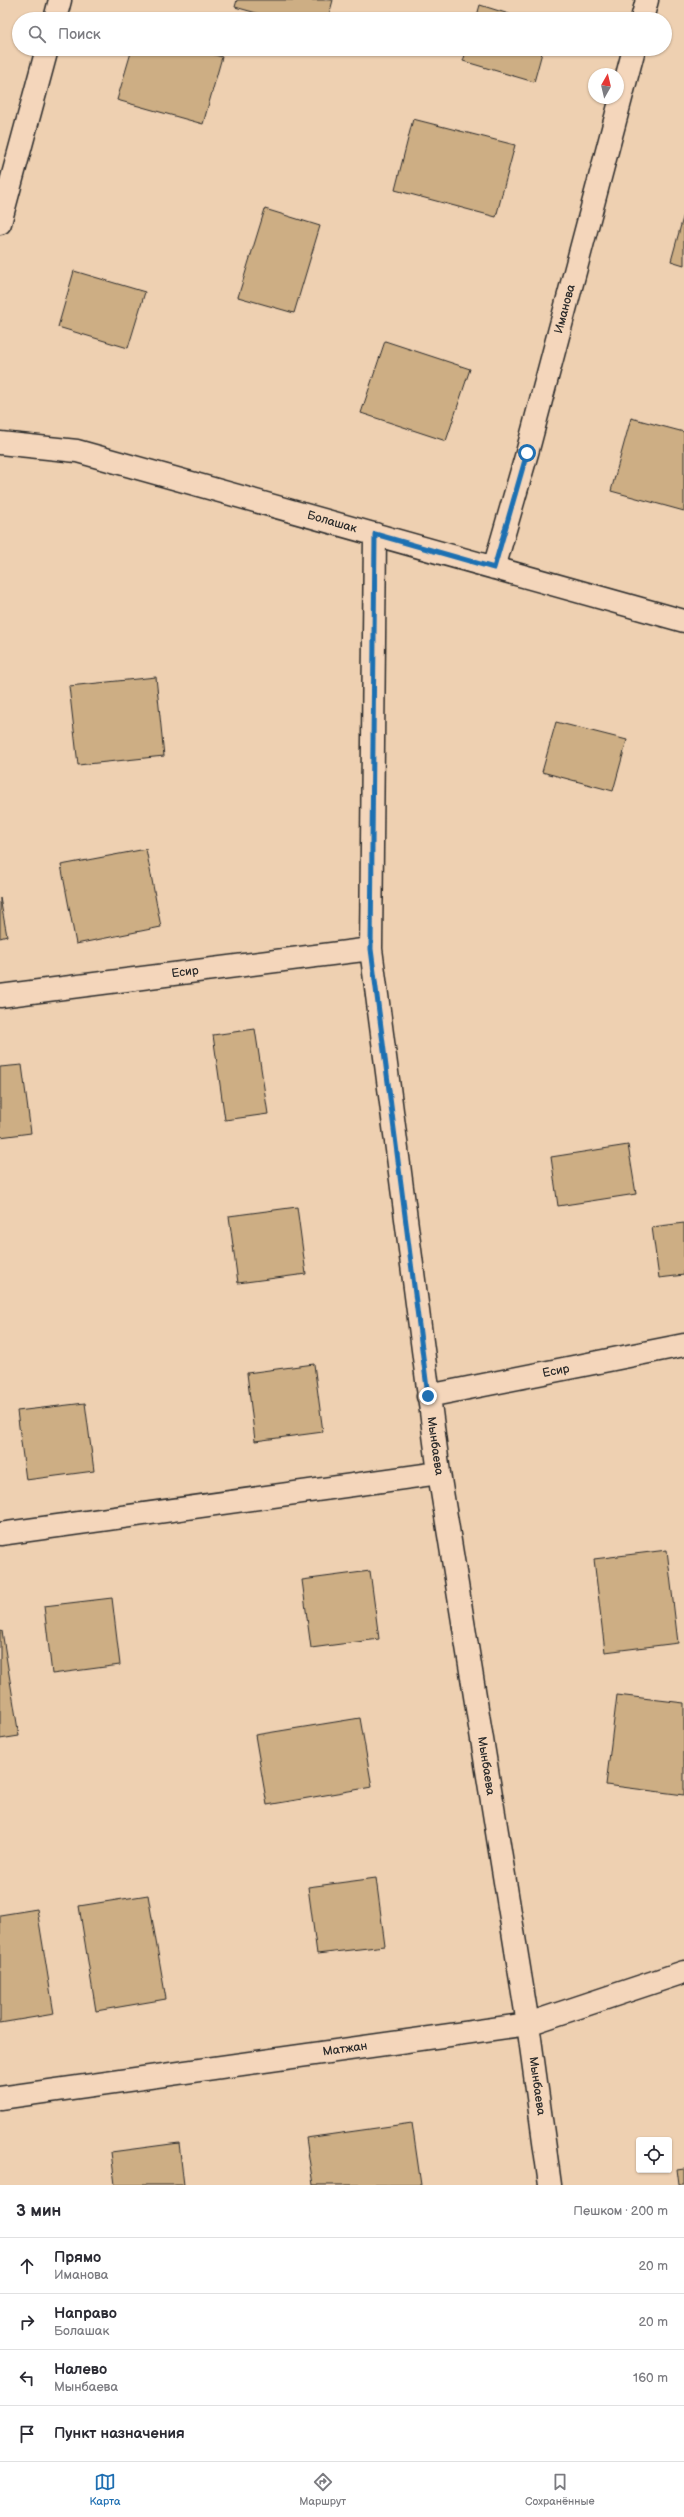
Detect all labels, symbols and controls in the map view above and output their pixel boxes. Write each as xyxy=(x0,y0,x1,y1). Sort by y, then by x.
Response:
search box xyxy=(12,12,672,56)
icon: search xyxy=(26,23,48,45)
text: Поиск xyxy=(58,25,101,44)
north arrow xyxy=(588,68,624,104)
street label: Иманова xyxy=(551,283,579,335)
route start xyxy=(518,444,536,462)
street label: Болашак xyxy=(305,508,359,536)
street label: Есир xyxy=(171,963,200,981)
street label: Есир xyxy=(541,1361,571,1381)
route end xyxy=(419,1387,437,1405)
street label: Мынбаева xyxy=(423,1416,447,1476)
street label: Мынбаева xyxy=(474,1736,498,1796)
street label: Матжан xyxy=(322,2038,368,2060)
street label: Мынбаева xyxy=(525,2056,549,2116)
map controls xyxy=(636,2137,672,2173)
button: locate xyxy=(636,2137,672,2173)
text: 3 мин xyxy=(16,2201,61,2221)
text: Пешком · 200 m xyxy=(573,2203,668,2219)
text: Прямо xyxy=(54,2248,101,2267)
icon: ahead xyxy=(16,2255,38,2277)
text: 20 m xyxy=(638,2258,668,2274)
text: Иманова xyxy=(54,2267,109,2283)
text: Направо xyxy=(54,2304,117,2323)
icon: right xyxy=(16,2311,38,2333)
text: 20 m xyxy=(638,2314,668,2330)
text: Болашак xyxy=(54,2323,109,2339)
text: Налево xyxy=(54,2360,107,2379)
icon: left xyxy=(16,2367,38,2389)
text: 160 m xyxy=(633,2370,668,2386)
text: Мынбаева xyxy=(54,2379,118,2395)
icon: arrive xyxy=(16,2423,38,2445)
text: Пункт назначения xyxy=(54,2424,185,2443)
tab: Карта xyxy=(89,2471,120,2508)
tab: Маршрут xyxy=(299,2471,346,2508)
tab: Сохранённые xyxy=(525,2471,595,2508)

